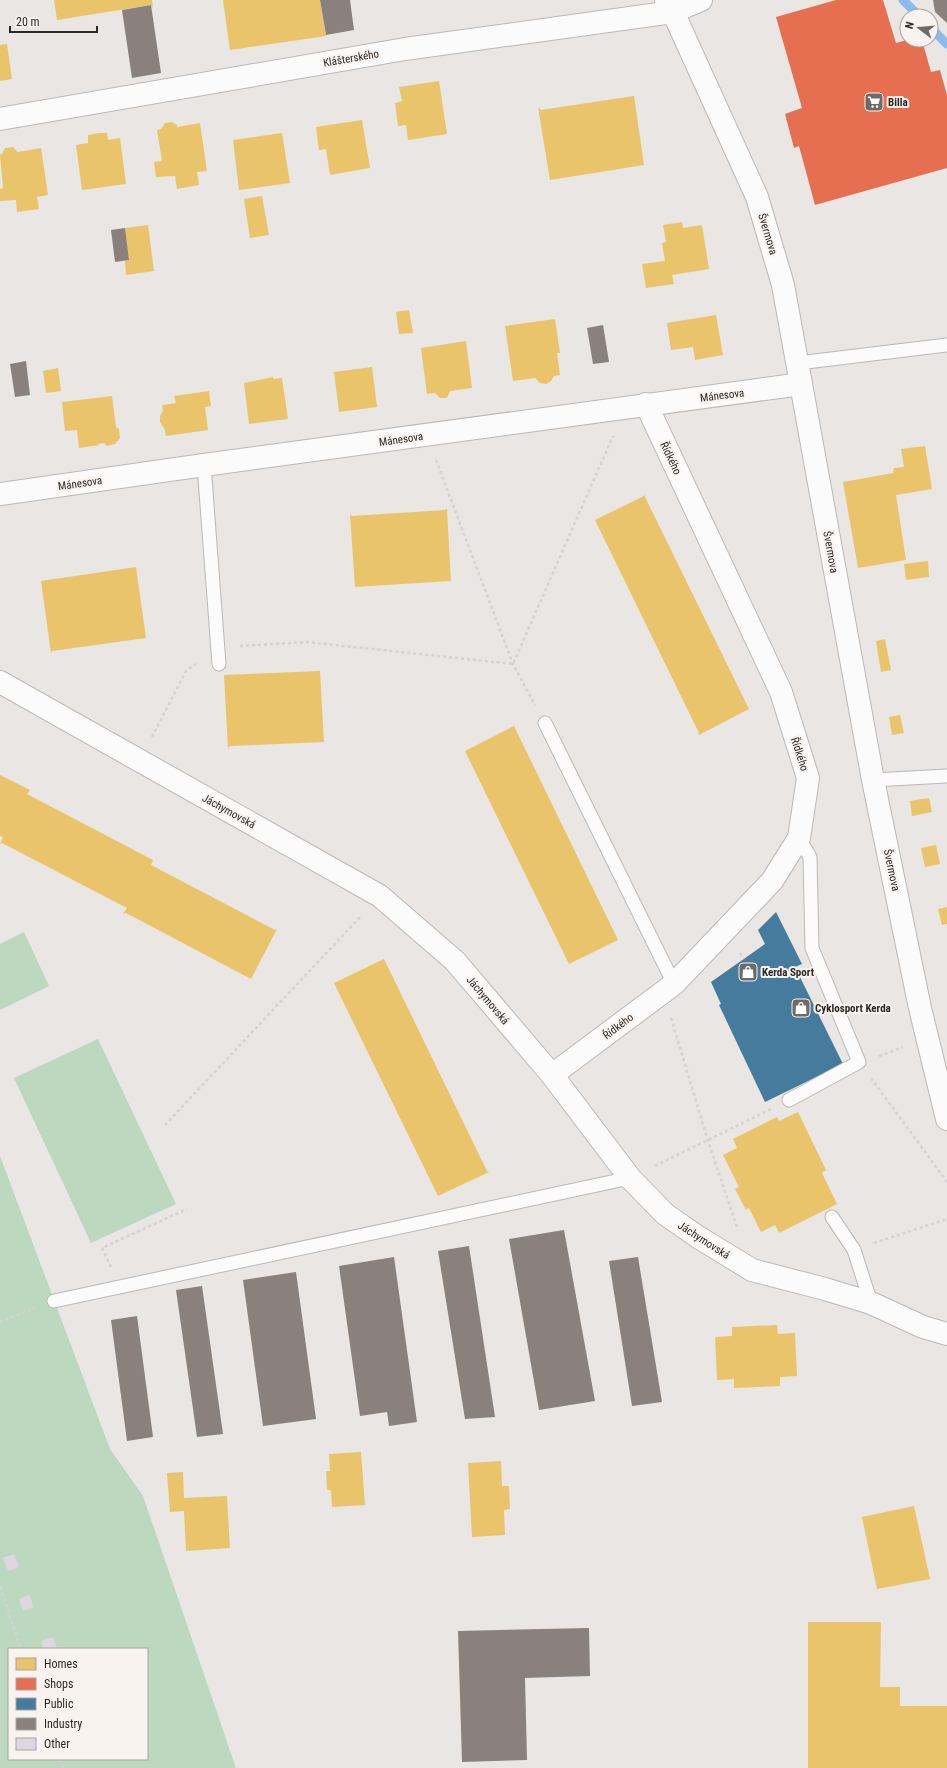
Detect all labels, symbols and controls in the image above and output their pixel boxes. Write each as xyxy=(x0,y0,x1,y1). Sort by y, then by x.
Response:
scale bar xyxy=(10,8,97,34)
north arrow xyxy=(899,8,939,48)
text: 20 m xyxy=(16,15,40,29)
text: N xyxy=(903,20,917,30)
street label: Klášterského xyxy=(322,47,380,70)
supermarket icon: Billa xyxy=(863,91,885,113)
place label: Billa xyxy=(888,96,908,109)
street label: Švermova xyxy=(755,212,780,256)
street label: Mánesova xyxy=(699,386,745,405)
street label: Mánesova xyxy=(378,430,424,449)
street label: Řídkého xyxy=(657,440,684,477)
street label: Mánesova xyxy=(57,474,103,493)
street label: Švermova xyxy=(820,530,841,574)
street label: Řídkého xyxy=(788,736,811,773)
street label: Jáchymovská xyxy=(200,791,258,831)
street label: Švermova xyxy=(881,848,902,892)
shop icon: Kerda Sport xyxy=(737,961,759,983)
place label: Kerda Sport xyxy=(762,966,815,979)
street label: Jáchymovská xyxy=(464,973,512,1027)
shop icon: Cyklosport Kerda xyxy=(790,997,812,1019)
place label: Cyklosport Kerda xyxy=(815,1002,891,1015)
street label: Řídkého xyxy=(601,1010,636,1042)
street label: Jáchymovská xyxy=(675,1219,732,1262)
legend xyxy=(8,1648,148,1760)
text: Homes xyxy=(44,1657,78,1671)
text: Shops xyxy=(44,1677,73,1691)
text: Public xyxy=(44,1697,74,1711)
text: Industry xyxy=(44,1717,82,1731)
text: Other xyxy=(44,1737,70,1751)

